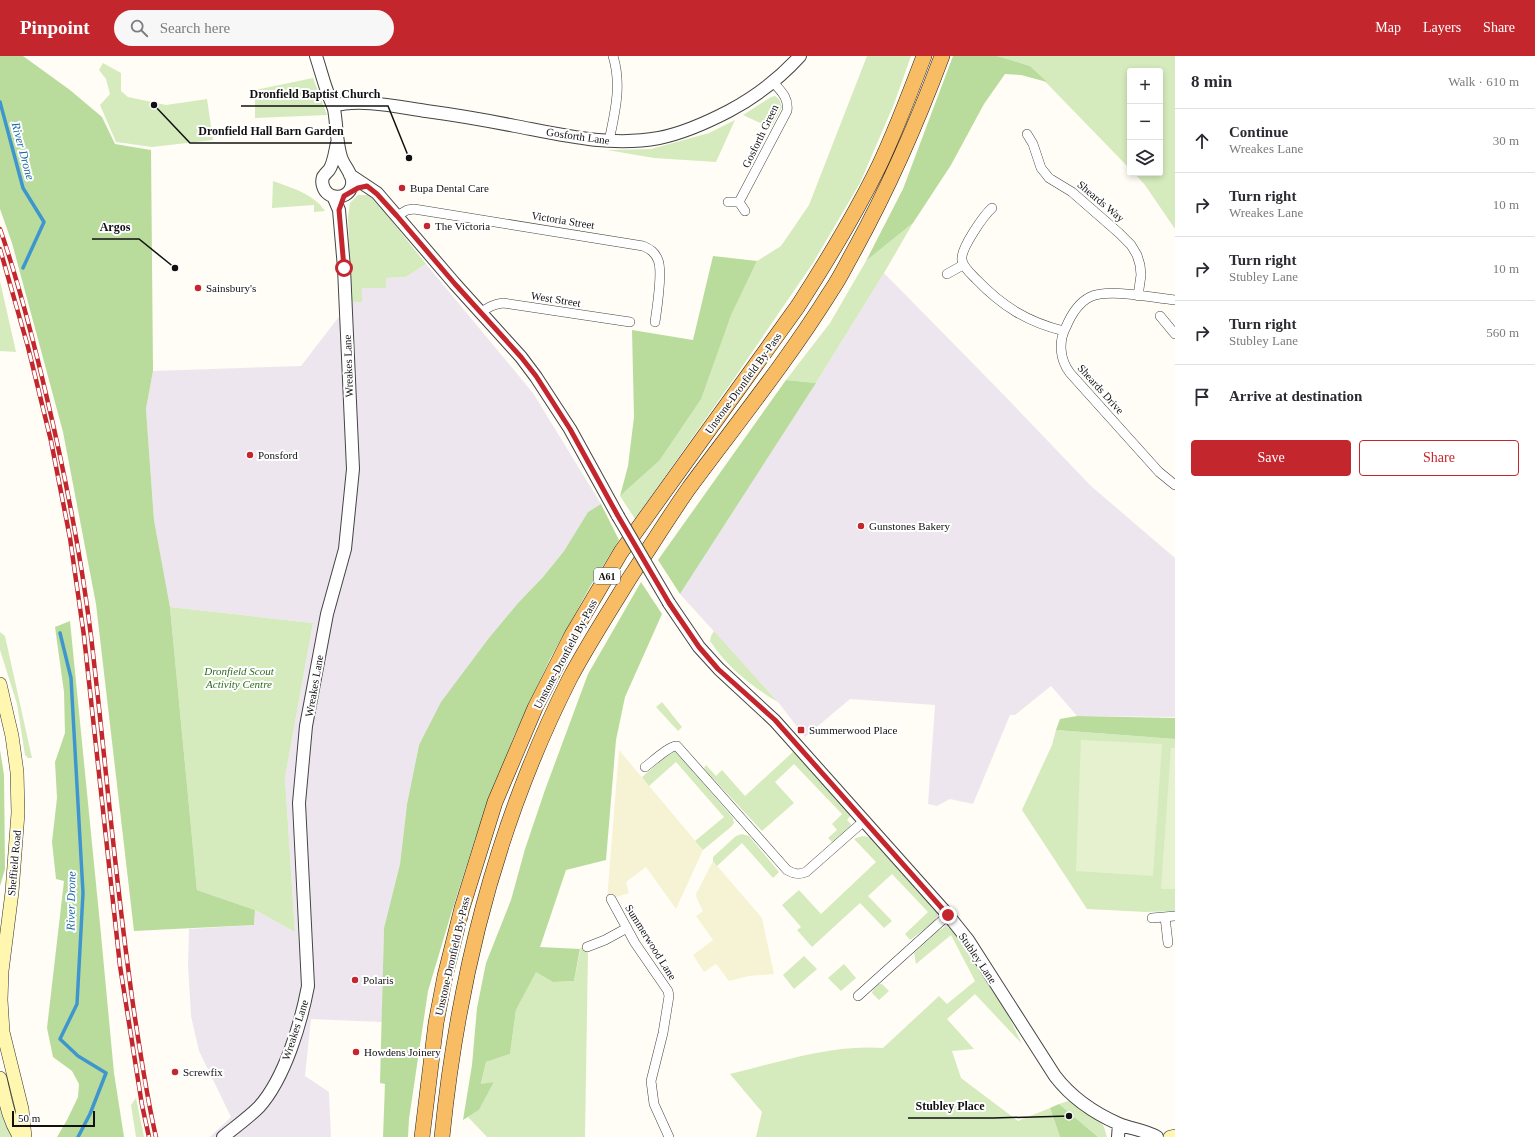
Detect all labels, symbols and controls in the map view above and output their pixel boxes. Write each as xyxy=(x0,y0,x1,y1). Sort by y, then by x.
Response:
search box xyxy=(114,10,394,46)
text: Pinpoint xyxy=(20,17,90,38)
icon: search xyxy=(128,17,150,39)
text: Search here xyxy=(160,20,230,36)
text: Map xyxy=(1375,20,1401,35)
text: Layers xyxy=(1423,20,1461,35)
text: Share xyxy=(1483,20,1515,35)
map controls xyxy=(1127,68,1163,176)
button: + xyxy=(1127,68,1163,104)
text: 8 min xyxy=(1191,72,1232,91)
text: Walk · 610 m xyxy=(1448,74,1519,89)
callout: Dronfield Baptist Church xyxy=(241,82,388,106)
text: Dronfield Baptist Church xyxy=(250,87,381,101)
street label: Gosforth Green xyxy=(740,102,781,170)
button: − xyxy=(1127,104,1163,140)
callout: Dronfield Hall Barn Garden xyxy=(190,119,352,143)
water label: River Drone xyxy=(8,120,38,182)
text: Dronfield Hall Barn Garden xyxy=(198,124,344,138)
text: Continue xyxy=(1229,124,1288,140)
street label: Gosforth Lane xyxy=(546,126,611,146)
icon: ahead xyxy=(1191,130,1213,152)
text: 30 m xyxy=(1493,133,1519,148)
button: layers xyxy=(1127,140,1163,176)
text: Wreakes Lane xyxy=(1229,141,1303,156)
street label: Sheards Way xyxy=(1075,178,1127,224)
place label: Bupa Dental Care xyxy=(410,182,489,194)
marker: Bupa Dental Care xyxy=(397,183,407,193)
text: Turn right xyxy=(1229,188,1296,204)
icon: right xyxy=(1191,194,1213,216)
text: 10 m xyxy=(1493,197,1519,212)
text: Wreakes Lane xyxy=(1229,205,1303,220)
street label: Victoria Street xyxy=(531,209,595,231)
callout: Argos xyxy=(92,215,139,239)
text: Argos xyxy=(100,220,131,234)
place label: The Victoria xyxy=(435,220,490,232)
marker: The Victoria xyxy=(422,221,432,231)
text: Turn right xyxy=(1229,252,1296,268)
icon: right xyxy=(1191,258,1213,280)
route start xyxy=(335,259,353,277)
text: 10 m xyxy=(1493,261,1519,276)
text: Stubley Lane xyxy=(1229,269,1298,284)
place label: Sainsbury's xyxy=(206,282,256,294)
marker: Sainsbury's xyxy=(193,283,203,293)
street label: West Street xyxy=(530,289,582,309)
text: Turn right xyxy=(1229,316,1296,332)
icon: right xyxy=(1191,322,1213,344)
text: 560 m xyxy=(1486,325,1519,340)
street label: Unstone-Dronfield By-Pass xyxy=(702,330,784,436)
text: Stubley Lane xyxy=(1229,333,1298,348)
street label: Wreakes Lane xyxy=(341,334,355,398)
street label: Sheards Drive xyxy=(1076,362,1126,416)
icon: arrive xyxy=(1191,386,1213,408)
text: Arrive at destination xyxy=(1229,388,1362,404)
button: Save xyxy=(1191,440,1351,476)
button: Share xyxy=(1359,440,1519,476)
place label: Ponsford xyxy=(258,449,298,461)
marker: Ponsford xyxy=(245,450,255,460)
place label: Gunstones Bakery xyxy=(869,520,950,532)
marker: Gunstones Bakery xyxy=(856,521,866,531)
road number: A61 xyxy=(594,568,620,584)
street label: Unstone-Dronfield By-Pass xyxy=(531,597,599,711)
street label: Wreakes Lane xyxy=(303,654,325,718)
park label: Dronfield Scout Activity Centre xyxy=(203,665,275,690)
place label: Summerwood Place xyxy=(809,724,897,736)
marker: Summerwood Place xyxy=(796,725,806,735)
street label: Sheffield Road xyxy=(5,829,23,896)
water label: River Drone xyxy=(63,871,79,932)
street label: Unstone-Dronfield By-Pass xyxy=(432,895,472,1017)
street label: Summerwood Lane xyxy=(623,902,679,982)
route end xyxy=(939,906,957,924)
street label: Stubley Lane xyxy=(957,930,999,986)
place label: Polaris xyxy=(363,974,394,986)
marker: Polaris xyxy=(350,975,360,985)
street label: Wreakes Lane xyxy=(280,998,310,1062)
place label: Howdens Joinery xyxy=(364,1046,441,1058)
marker: Howdens Joinery xyxy=(351,1047,361,1057)
place label: Screwfix xyxy=(183,1066,223,1078)
marker: Screwfix xyxy=(170,1067,180,1077)
callout: Stubley Place xyxy=(908,1094,993,1118)
text: Stubley Place xyxy=(916,1099,985,1113)
scale bar xyxy=(12,1109,95,1128)
text: 50 m xyxy=(18,1112,40,1124)

